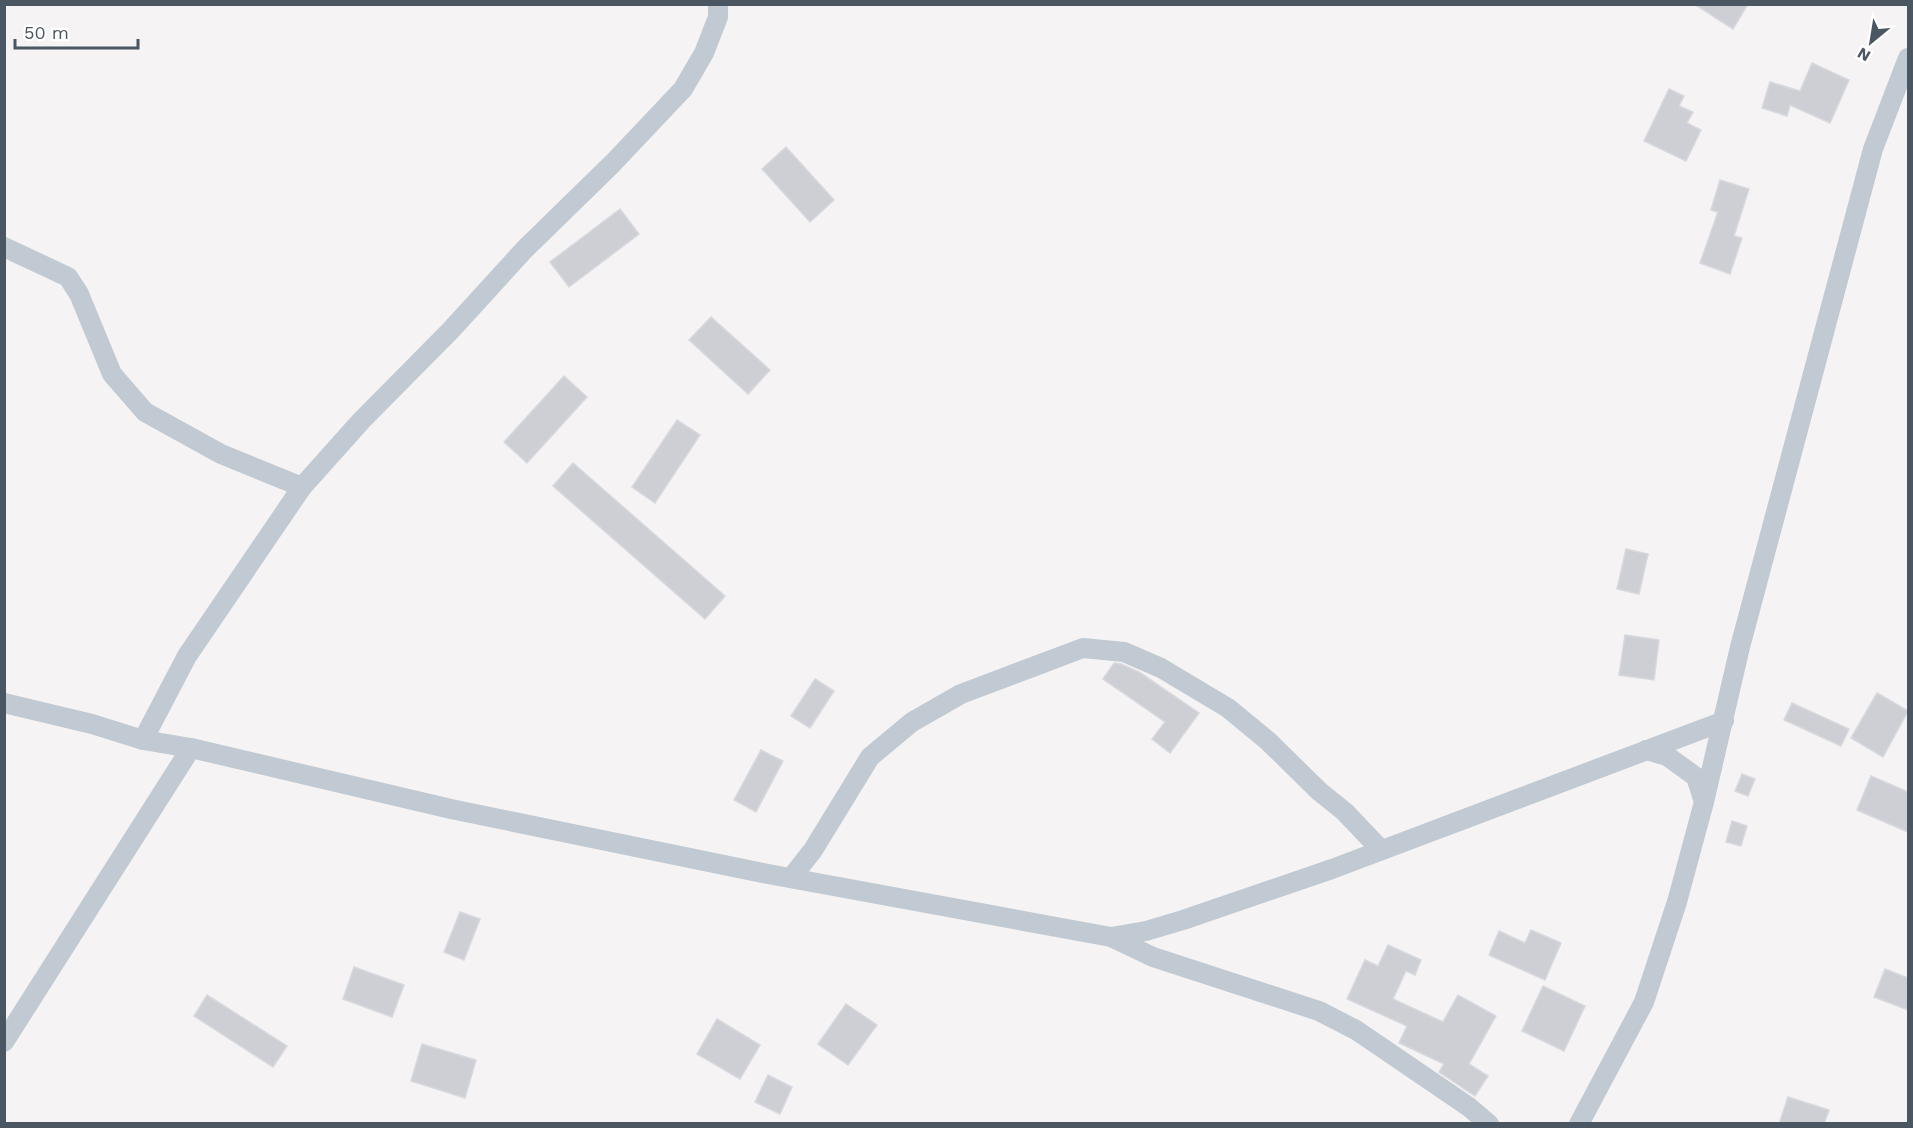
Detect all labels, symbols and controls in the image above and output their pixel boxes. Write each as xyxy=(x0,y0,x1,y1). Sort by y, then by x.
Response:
scale bar xyxy=(15,12,138,50)
north arrow xyxy=(1841,12,1901,72)
text: 50 m xyxy=(24,22,69,43)
text: N xyxy=(1854,43,1874,66)

